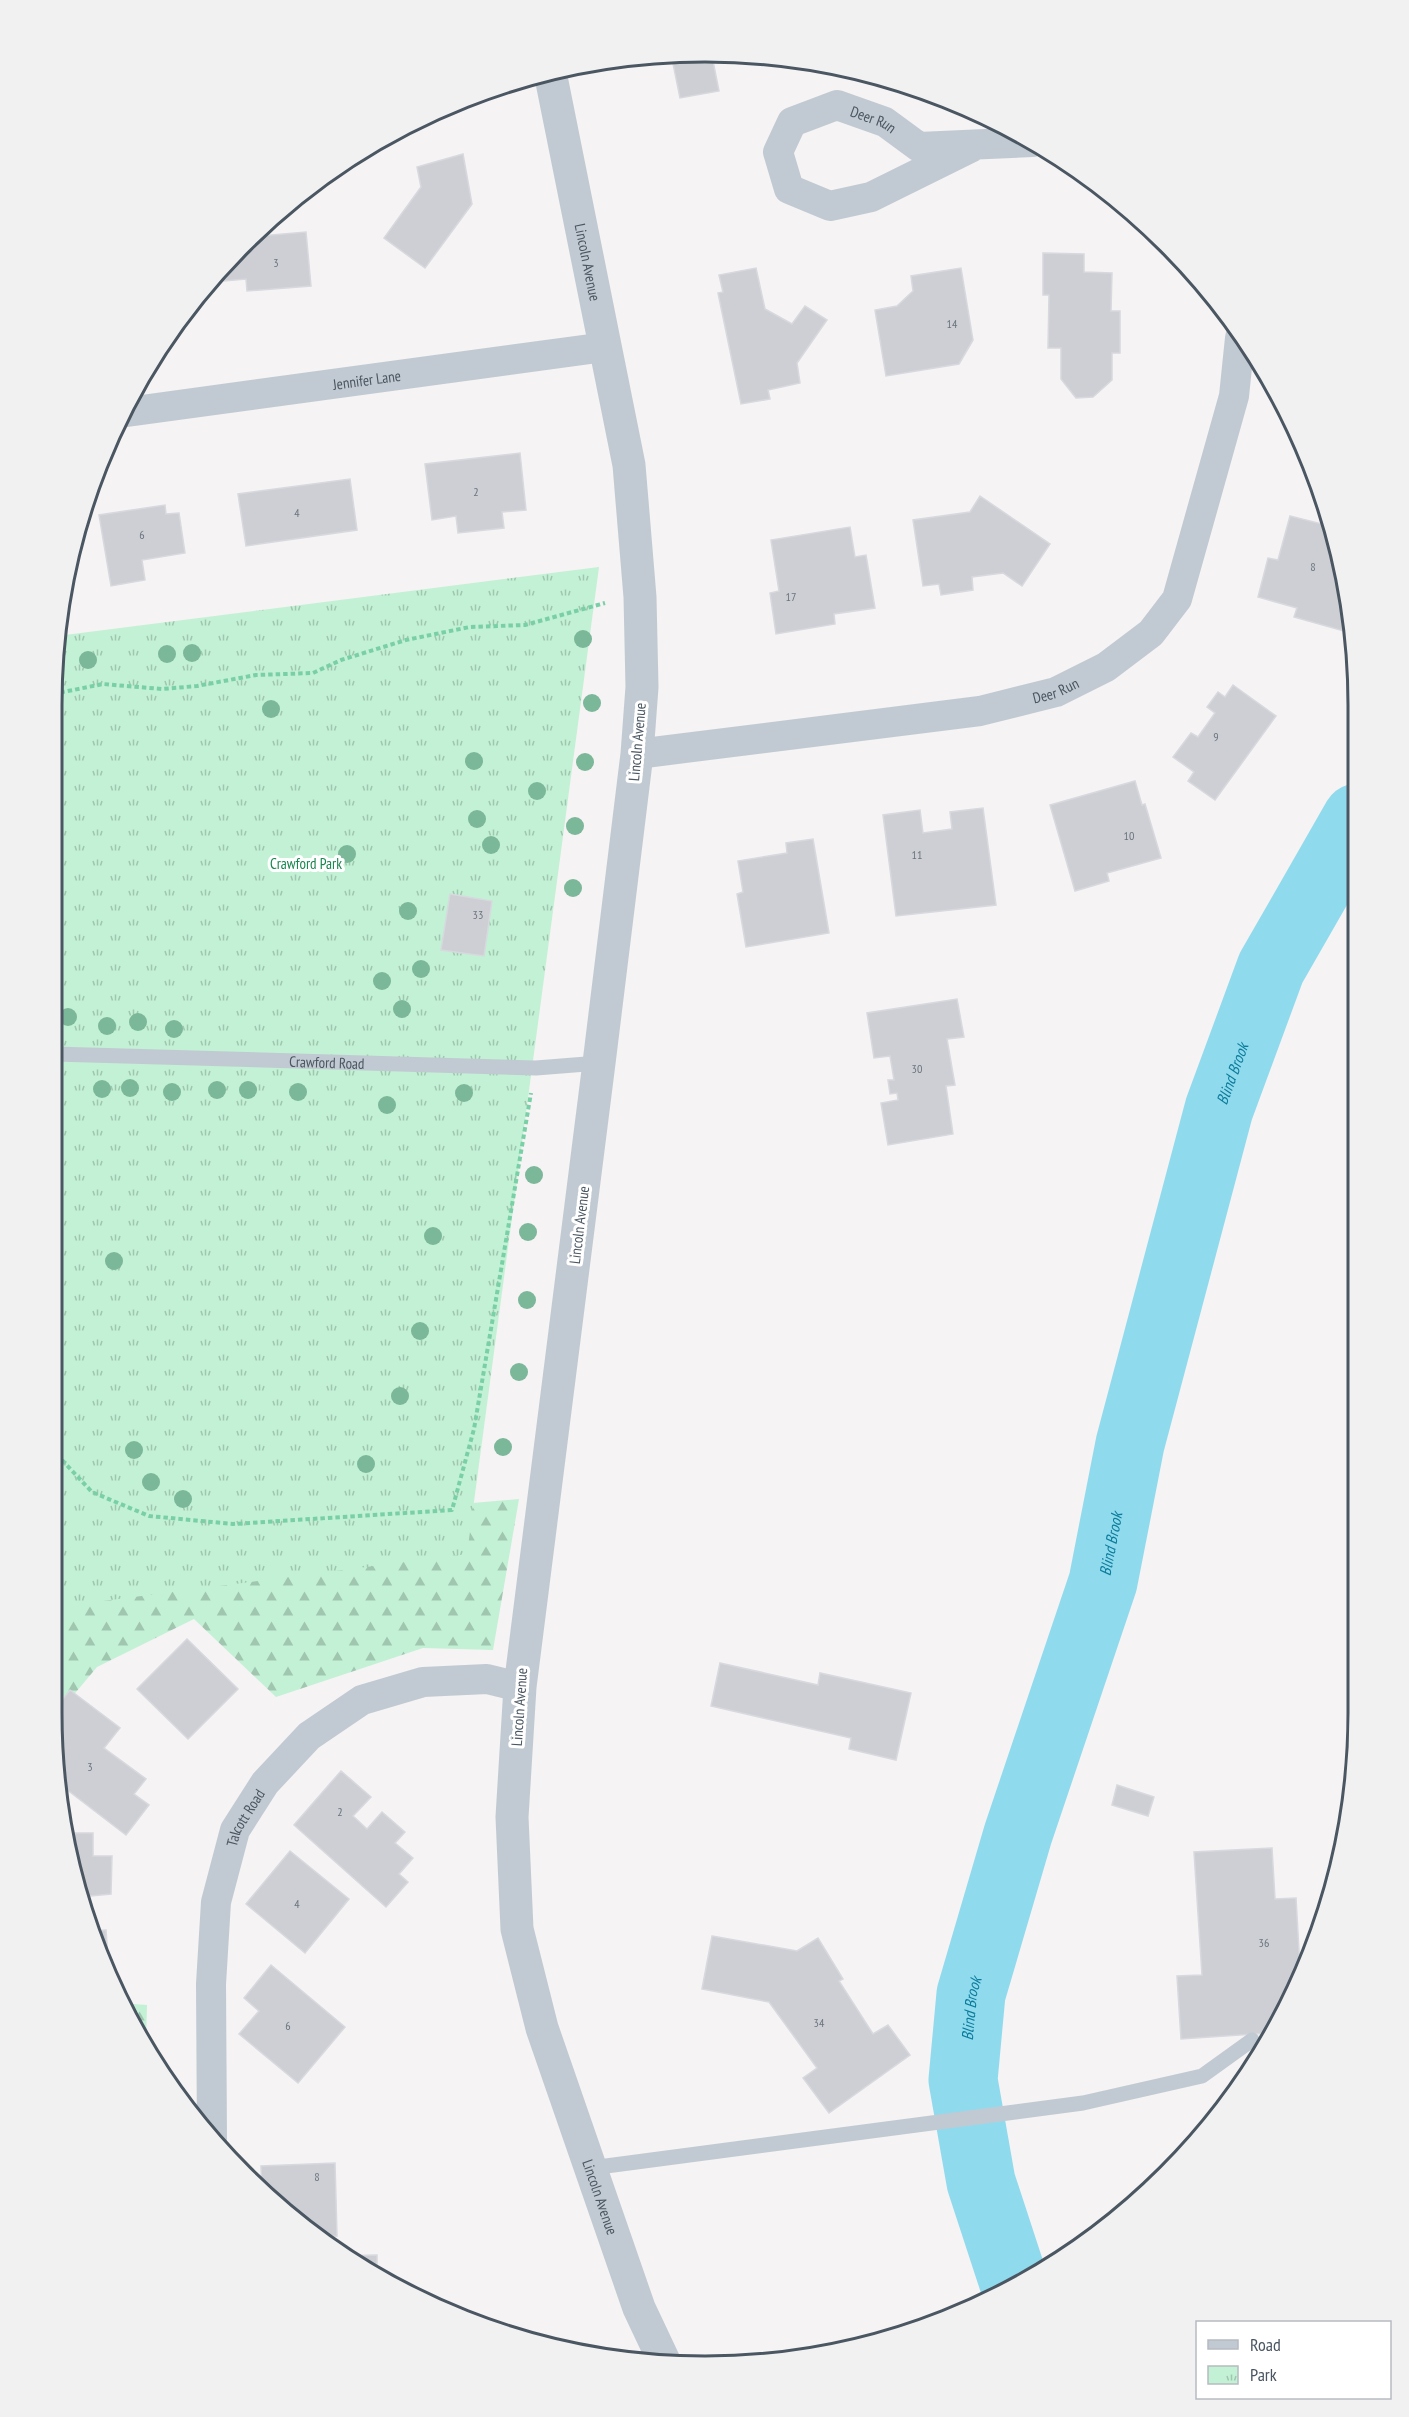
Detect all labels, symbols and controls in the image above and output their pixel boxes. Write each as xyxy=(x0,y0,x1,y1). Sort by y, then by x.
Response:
street label: Deer Run xyxy=(848,101,900,137)
street label: Lincoln Avenue xyxy=(571,222,605,303)
house number: 3 xyxy=(273,255,279,270)
house number: 14 xyxy=(947,316,958,331)
street label: Jennifer Lane xyxy=(331,365,402,394)
house number: 2 xyxy=(473,484,479,499)
house number: 4 xyxy=(294,505,300,520)
house number: 6 xyxy=(139,527,145,542)
house number: 8 xyxy=(1310,559,1316,574)
house number: 17 xyxy=(786,589,796,604)
street label: Deer Run xyxy=(1030,673,1082,707)
street label: Lincoln Avenue xyxy=(624,702,650,782)
house number: 9 xyxy=(1213,729,1219,744)
house number: 10 xyxy=(1124,828,1134,843)
house number: 11 xyxy=(912,847,922,862)
park label: Crawford Park xyxy=(270,854,342,873)
house number: 33 xyxy=(473,907,483,922)
water label: Blind Brook xyxy=(1212,1038,1253,1107)
street label: Crawford Road xyxy=(289,1051,365,1073)
house number: 30 xyxy=(912,1061,922,1076)
street label: Lincoln Avenue xyxy=(565,1185,593,1265)
water label: Blind Brook xyxy=(1095,1509,1127,1577)
street label: Lincoln Avenue xyxy=(507,1667,531,1747)
house number: 3 xyxy=(87,1759,93,1774)
street label: Talcott Road xyxy=(222,1785,268,1848)
house number: 2 xyxy=(337,1804,343,1819)
house number: 4 xyxy=(294,1896,300,1911)
house number: 36 xyxy=(1259,1935,1269,1950)
water label: Blind Brook xyxy=(957,1972,986,2041)
house number: 34 xyxy=(814,2015,825,2030)
house number: 6 xyxy=(285,2018,291,2033)
street label: Lincoln Avenue xyxy=(579,2157,622,2237)
house number: 8 xyxy=(314,2169,320,2184)
legend xyxy=(1196,2321,1391,2399)
text: Road xyxy=(1250,2333,1281,2356)
text: Park xyxy=(1250,2363,1277,2386)

